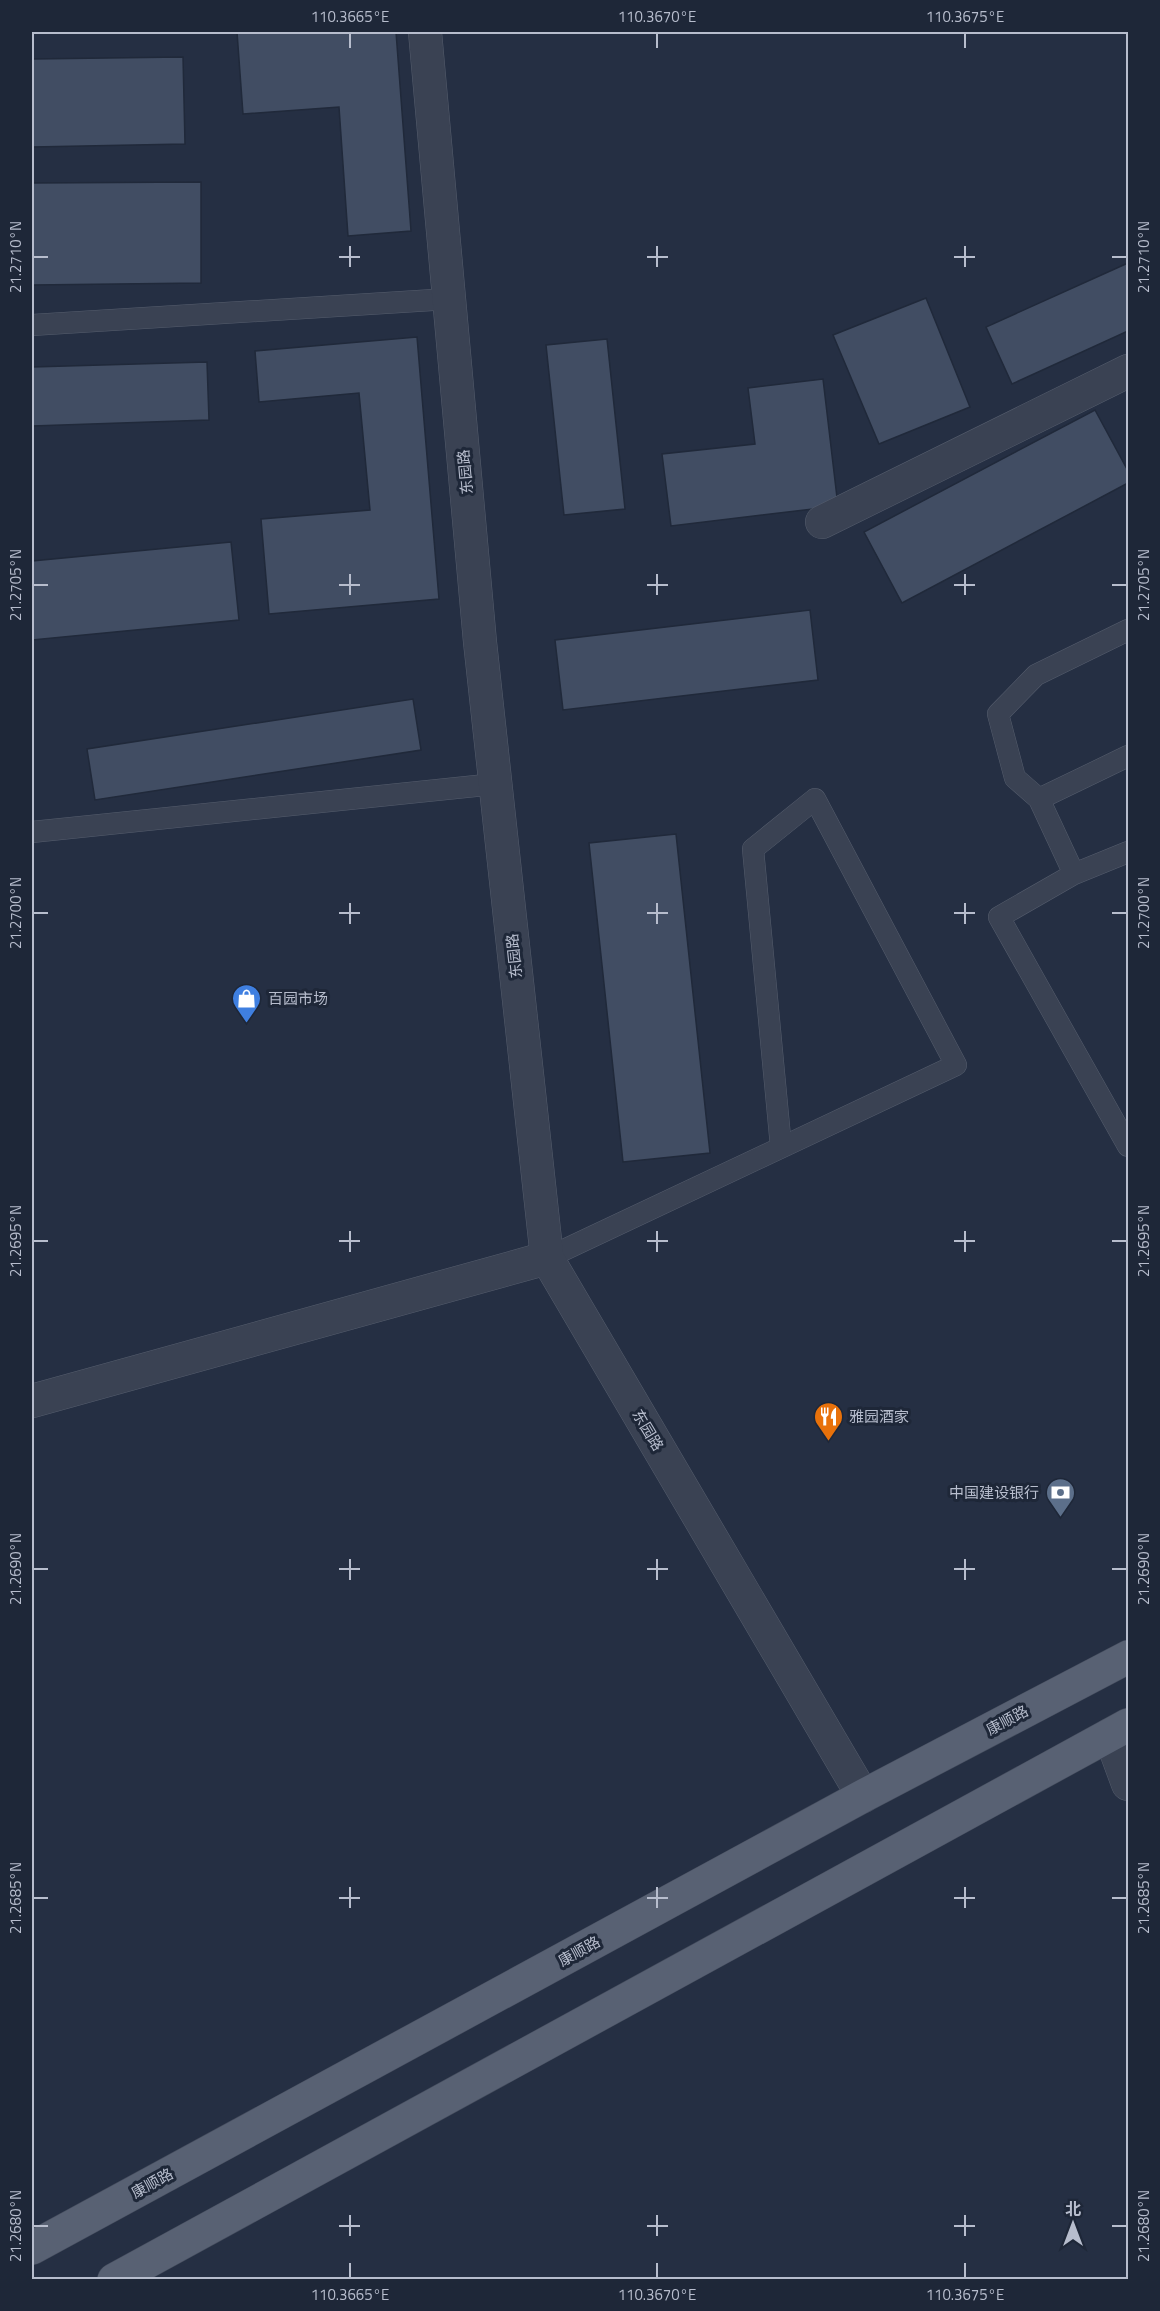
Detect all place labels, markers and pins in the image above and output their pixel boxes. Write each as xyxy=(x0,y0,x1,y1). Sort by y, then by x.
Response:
shop icon: 百园市场 xyxy=(231,982,263,1024)
place label: 百园市场 xyxy=(268,987,328,1010)
restaurant icon: 雅园酒家 xyxy=(812,1400,844,1442)
place label: 雅园酒家 xyxy=(849,1405,909,1428)
bank icon: 中国建设银行 xyxy=(1044,1476,1076,1518)
place label: 中国建设银行 xyxy=(949,1481,1039,1504)

